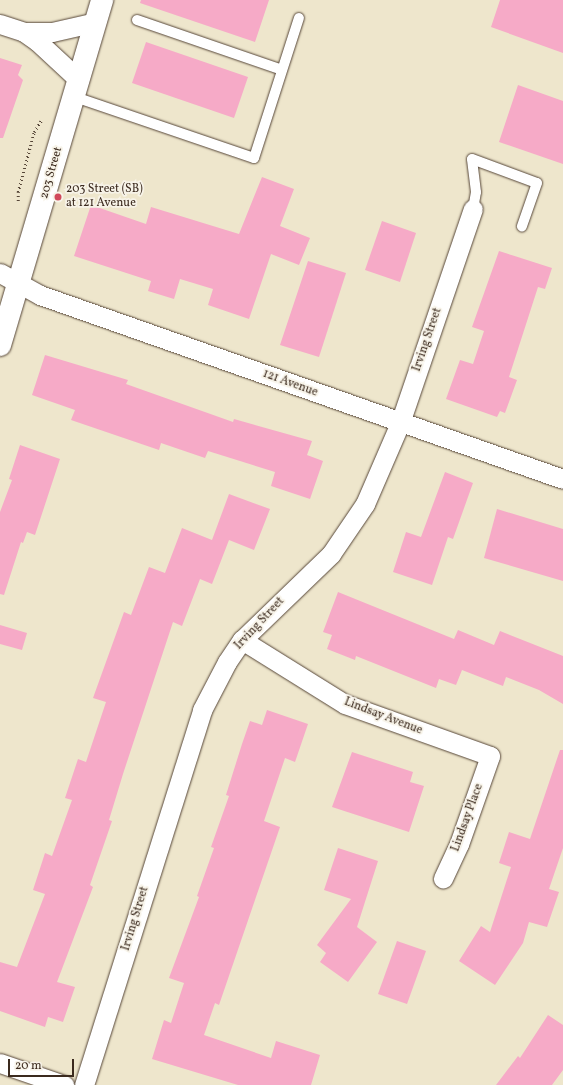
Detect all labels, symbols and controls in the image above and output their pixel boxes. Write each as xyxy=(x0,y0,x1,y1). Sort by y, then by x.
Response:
street label: 203 Street xyxy=(38,145,66,201)
place label: 203 Street (SB) at 121 Avenue xyxy=(66,183,143,211)
marker: 203 Street (SB) at 121 Avenue xyxy=(53,192,63,202)
street label: Irving Street xyxy=(410,306,446,374)
street label: 121 Avenue xyxy=(261,367,319,401)
street label: Irving Street xyxy=(232,595,288,653)
street label: Lindsay Avenue xyxy=(342,695,424,739)
street label: Lindsay Place xyxy=(449,782,487,854)
street label: Irving Street xyxy=(119,885,153,953)
scale bar xyxy=(10,1051,76,1077)
text: 20 m xyxy=(15,1058,42,1074)

